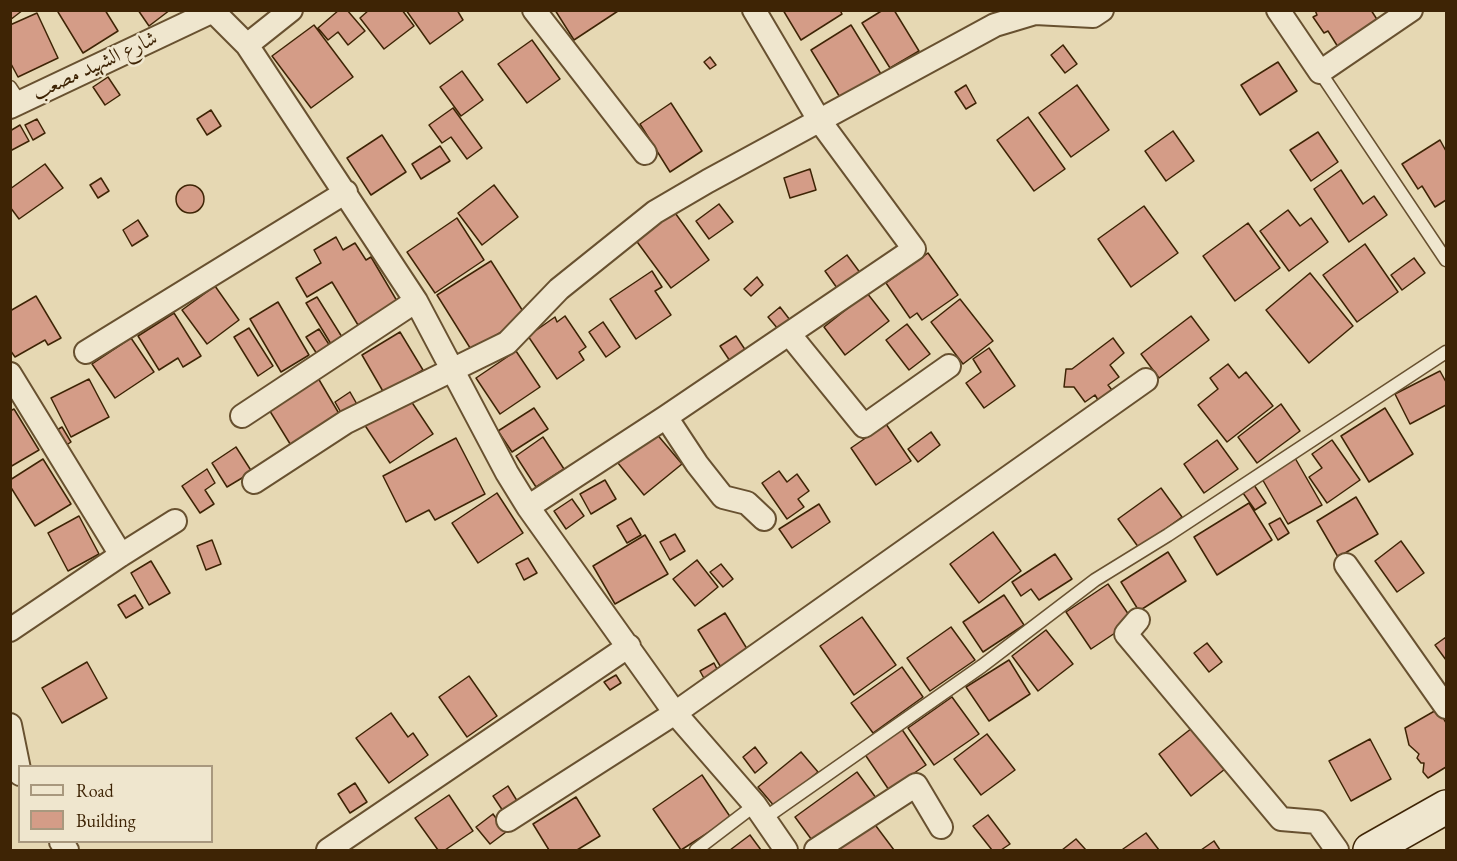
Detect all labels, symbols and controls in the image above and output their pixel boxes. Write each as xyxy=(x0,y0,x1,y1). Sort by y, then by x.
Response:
street label: شارع الشهيد مصعب xyxy=(28,26,162,106)
legend xyxy=(18,765,213,843)
text: Road xyxy=(76,779,114,802)
text: Building xyxy=(76,809,136,832)

